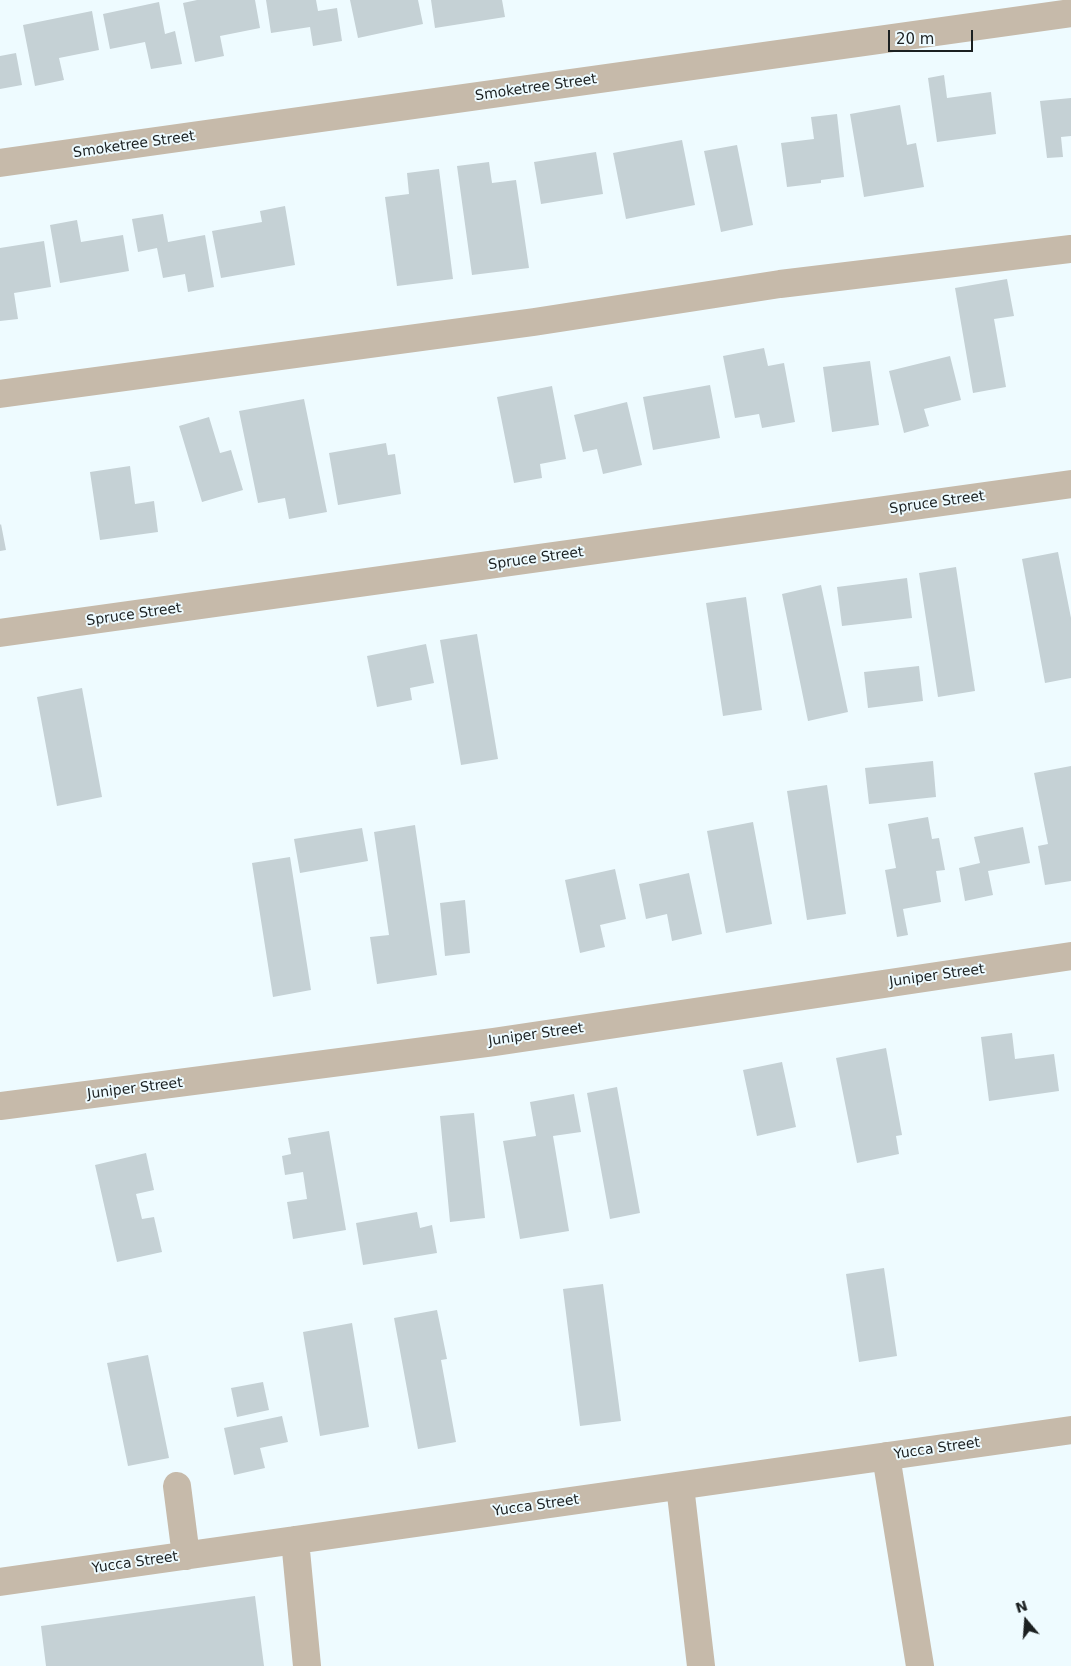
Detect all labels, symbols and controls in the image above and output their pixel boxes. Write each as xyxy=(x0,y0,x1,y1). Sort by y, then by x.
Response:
scale bar xyxy=(891,20,976,52)
text: 20 m xyxy=(896,30,934,48)
street label: Smoketree Street xyxy=(474,71,598,105)
street label: Smoketree Street xyxy=(72,128,196,162)
street label: Spruce Street xyxy=(888,488,986,518)
street label: Spruce Street xyxy=(487,544,585,574)
street label: Spruce Street xyxy=(85,600,183,630)
street label: Juniper Street xyxy=(888,961,986,991)
street label: Juniper Street xyxy=(487,1020,585,1050)
street label: Juniper Street xyxy=(86,1075,184,1103)
street label: Yucca Street xyxy=(893,1435,981,1463)
street label: Yucca Street xyxy=(492,1492,580,1520)
street label: Yucca Street xyxy=(91,1549,179,1577)
north arrow xyxy=(1001,1596,1051,1646)
text: N xyxy=(1013,1597,1029,1616)

